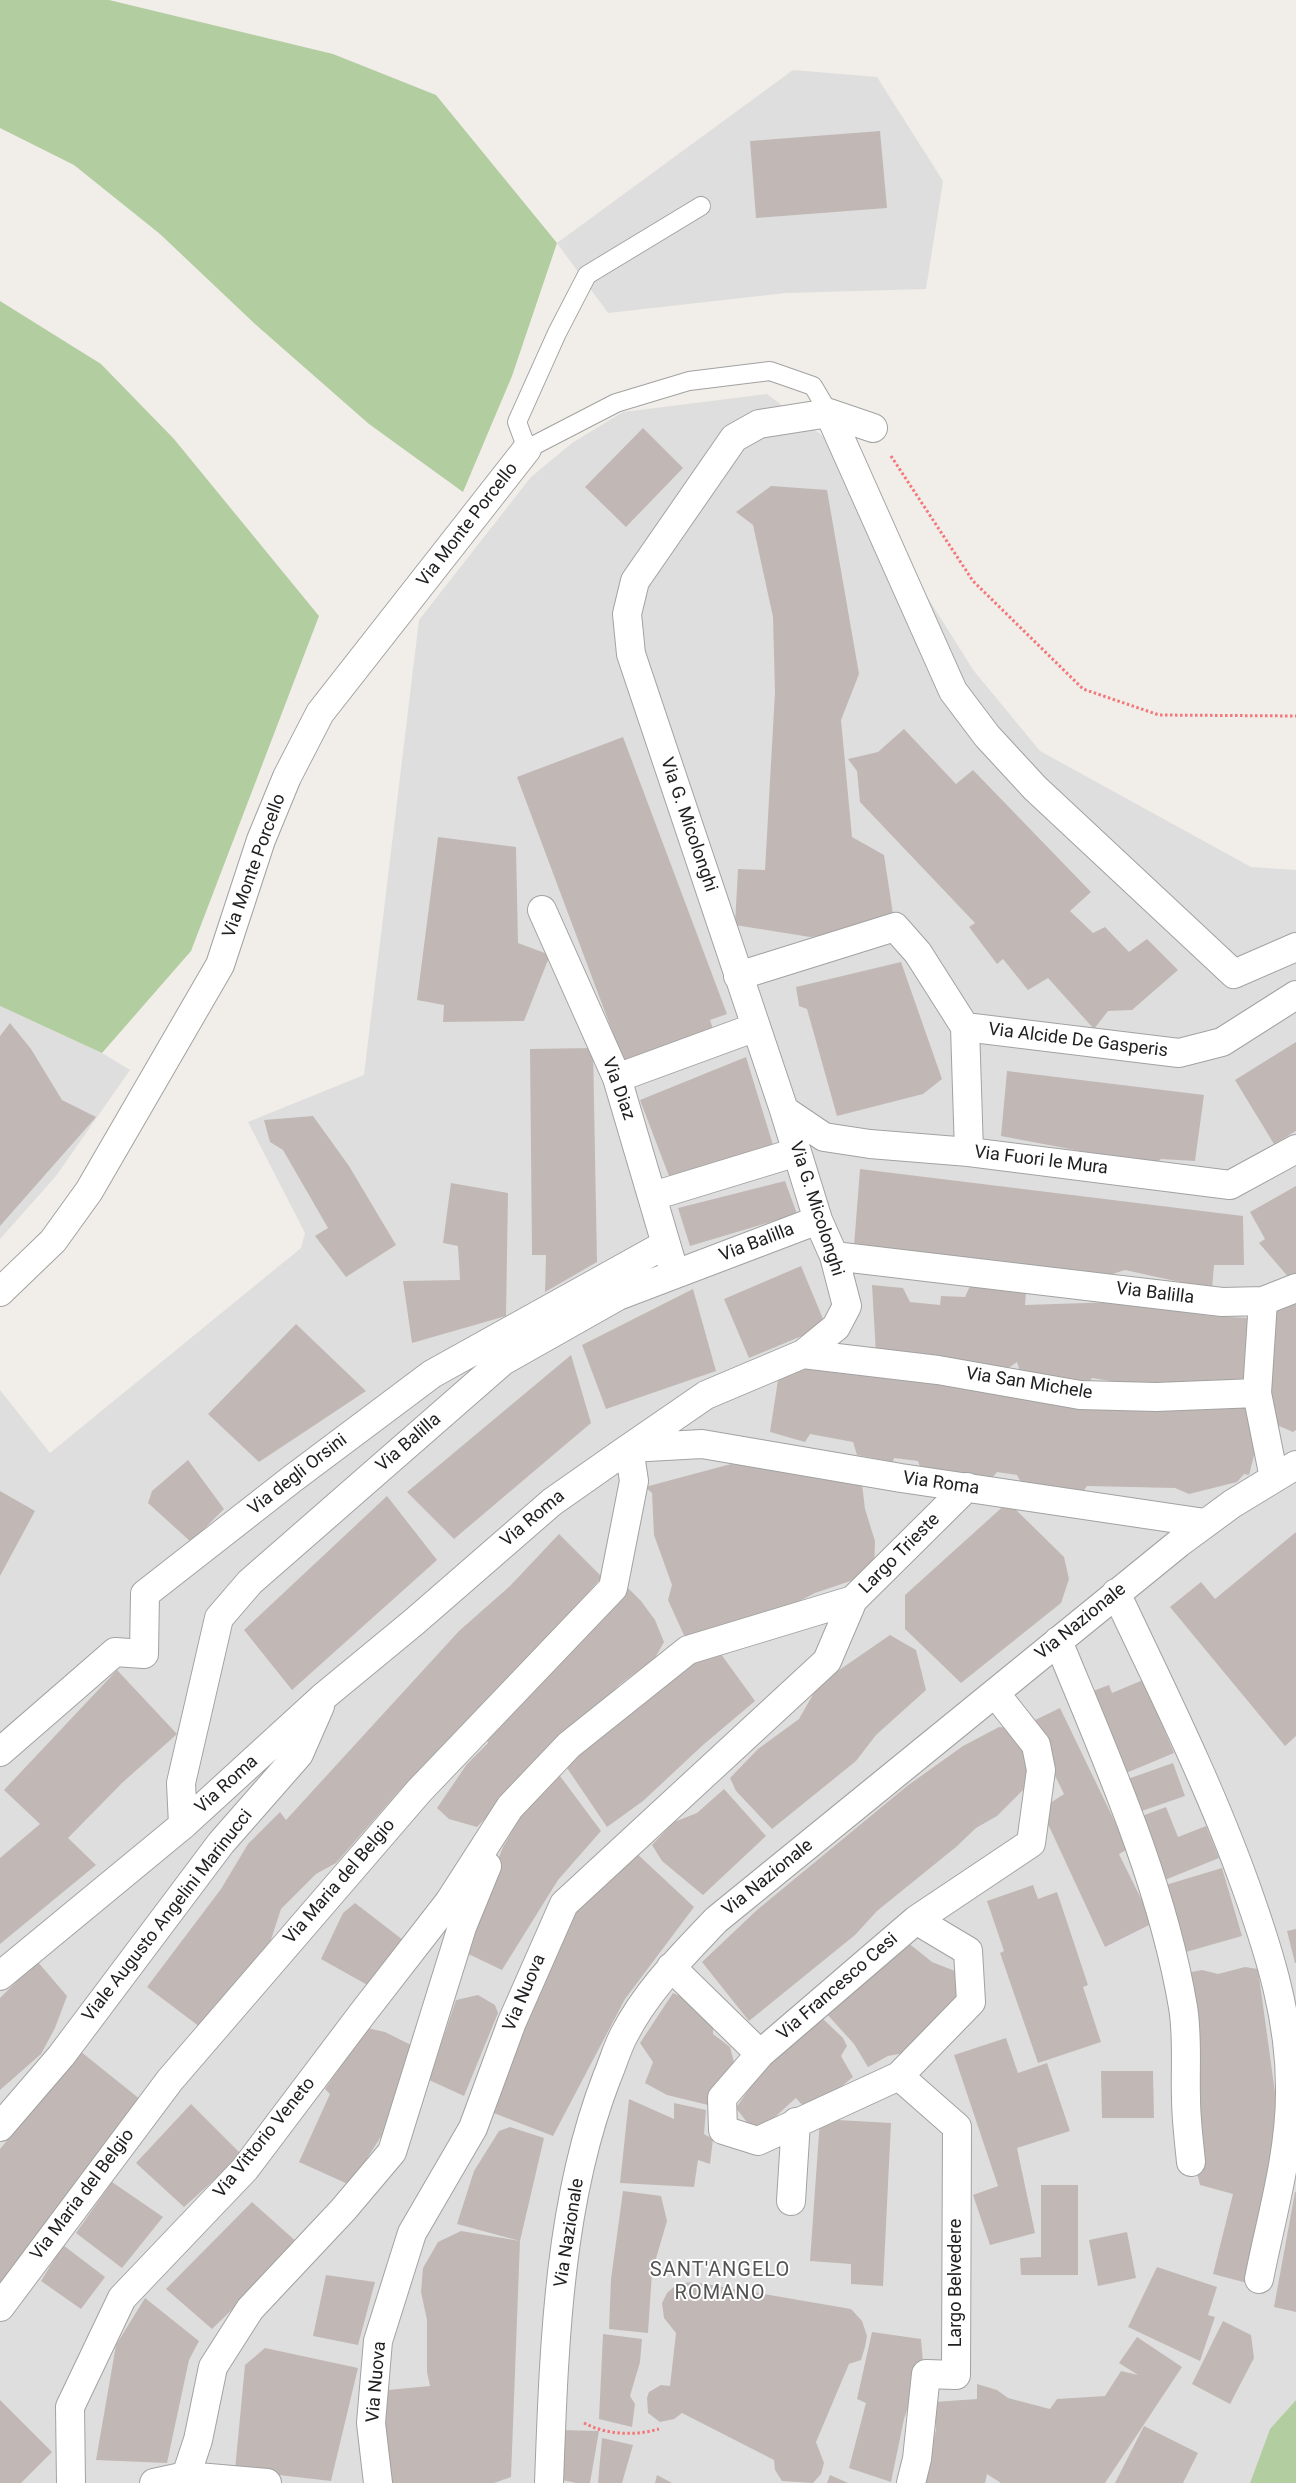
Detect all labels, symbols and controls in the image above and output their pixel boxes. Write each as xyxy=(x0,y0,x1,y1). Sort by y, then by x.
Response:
street label: Via Monte Porcello xyxy=(413,459,523,591)
street label: Via G. Micolonghi xyxy=(655,755,721,895)
street label: Via Monte Porcello xyxy=(219,791,291,941)
street label: Via Alcide De Gasperis xyxy=(987,1019,1169,1063)
street label: Via Diaz xyxy=(597,1055,639,1123)
street label: Via G. Micolonghi xyxy=(784,1139,848,1279)
street label: Via Fuori le Mura xyxy=(973,1142,1109,1180)
street label: Via Balilla xyxy=(717,1219,797,1267)
street label: Via Balilla xyxy=(1115,1279,1195,1309)
street label: Via San Michele xyxy=(964,1363,1094,1405)
street label: Via Balilla xyxy=(372,1409,446,1477)
street label: Via degli Orsini xyxy=(244,1430,352,1520)
street label: Via Roma xyxy=(901,1468,981,1500)
street label: Via Roma xyxy=(497,1486,569,1552)
street label: Largo Trieste xyxy=(855,1509,945,1599)
street label: Via Nazionale xyxy=(1031,1579,1131,1665)
street label: Via Roma xyxy=(191,1751,263,1819)
street label: Viale Augusto Angelini Marinucci xyxy=(78,1806,258,2026)
street label: Via Maria del Belgio xyxy=(280,1815,400,1949)
street label: Via Nazionale xyxy=(718,1835,818,1921)
street label: Via Francesco Cesi xyxy=(773,1929,903,2045)
street label: Via Nuova xyxy=(499,1951,551,2035)
street label: Via Vittorio Veneto xyxy=(210,2073,320,2203)
street label: Via Maria del Belgio xyxy=(27,2125,139,2265)
street label: Via Nazionale xyxy=(551,2177,589,2289)
street label: Largo Belvedere xyxy=(945,2219,967,2347)
district label: SANT'ANGELO ROMANO xyxy=(648,2259,792,2306)
street label: Via Nuova xyxy=(363,2341,391,2423)

